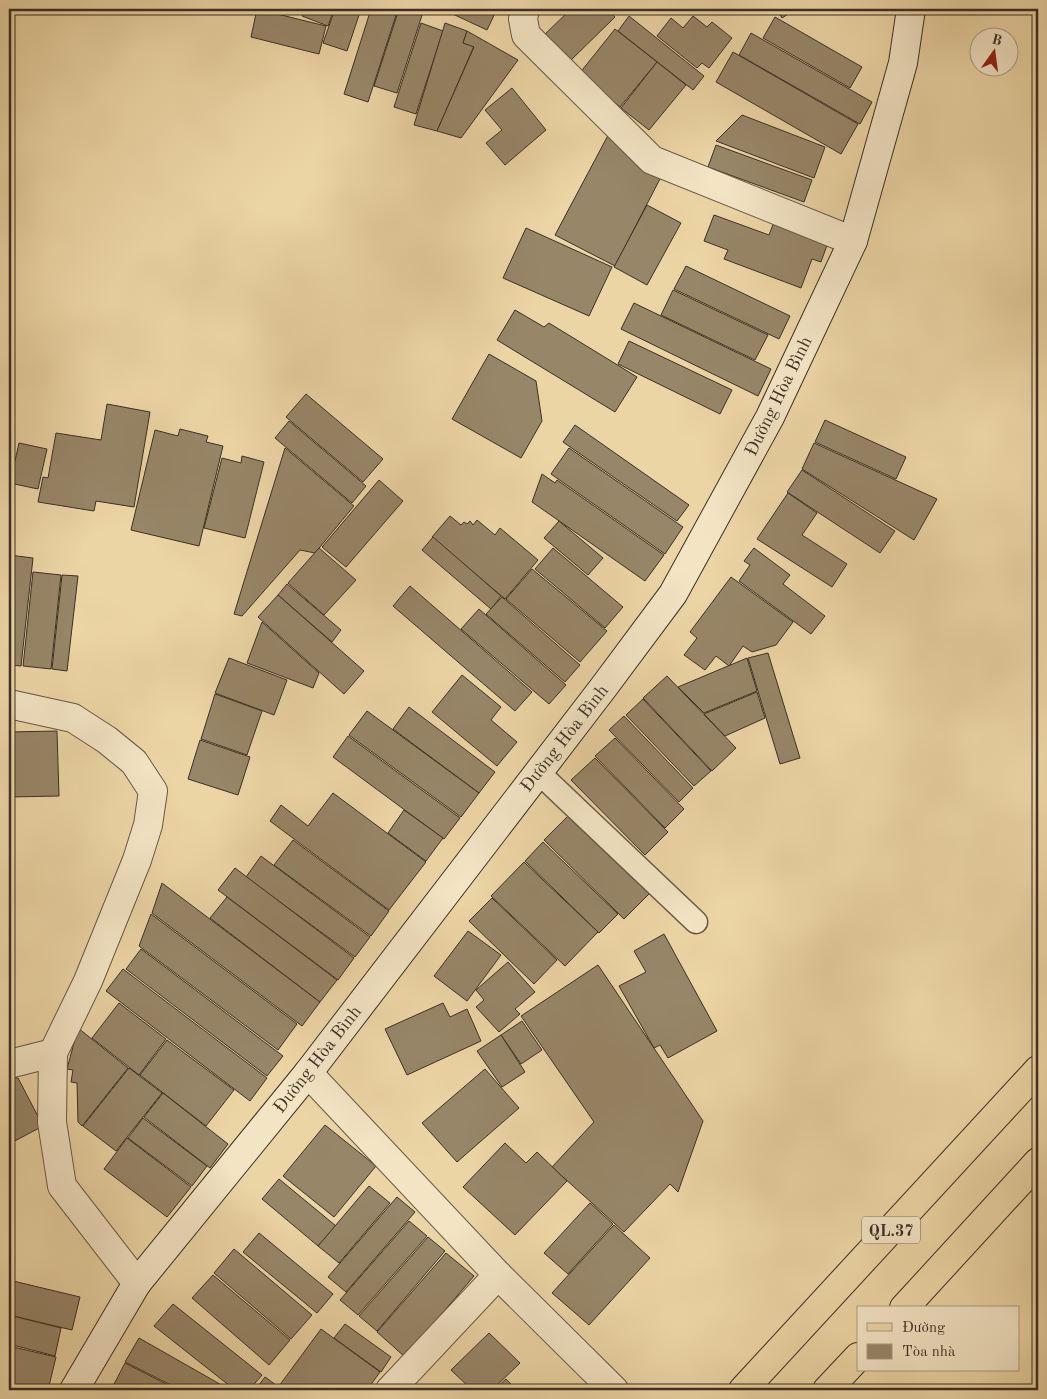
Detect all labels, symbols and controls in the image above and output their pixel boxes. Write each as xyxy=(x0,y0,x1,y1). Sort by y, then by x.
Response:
north arrow xyxy=(970,28,1020,78)
text: B xyxy=(990,32,1003,48)
street label: Đường Hòa Bình xyxy=(742,334,816,459)
street label: Đường Hòa Bình xyxy=(517,681,612,796)
street label: Đường Hòa Bình xyxy=(270,1002,365,1117)
road number: QL.37 xyxy=(862,1216,920,1244)
legend xyxy=(857,1306,1020,1372)
text: Đường xyxy=(902,1321,945,1336)
text: Tòa nhà xyxy=(902,1345,956,1360)

